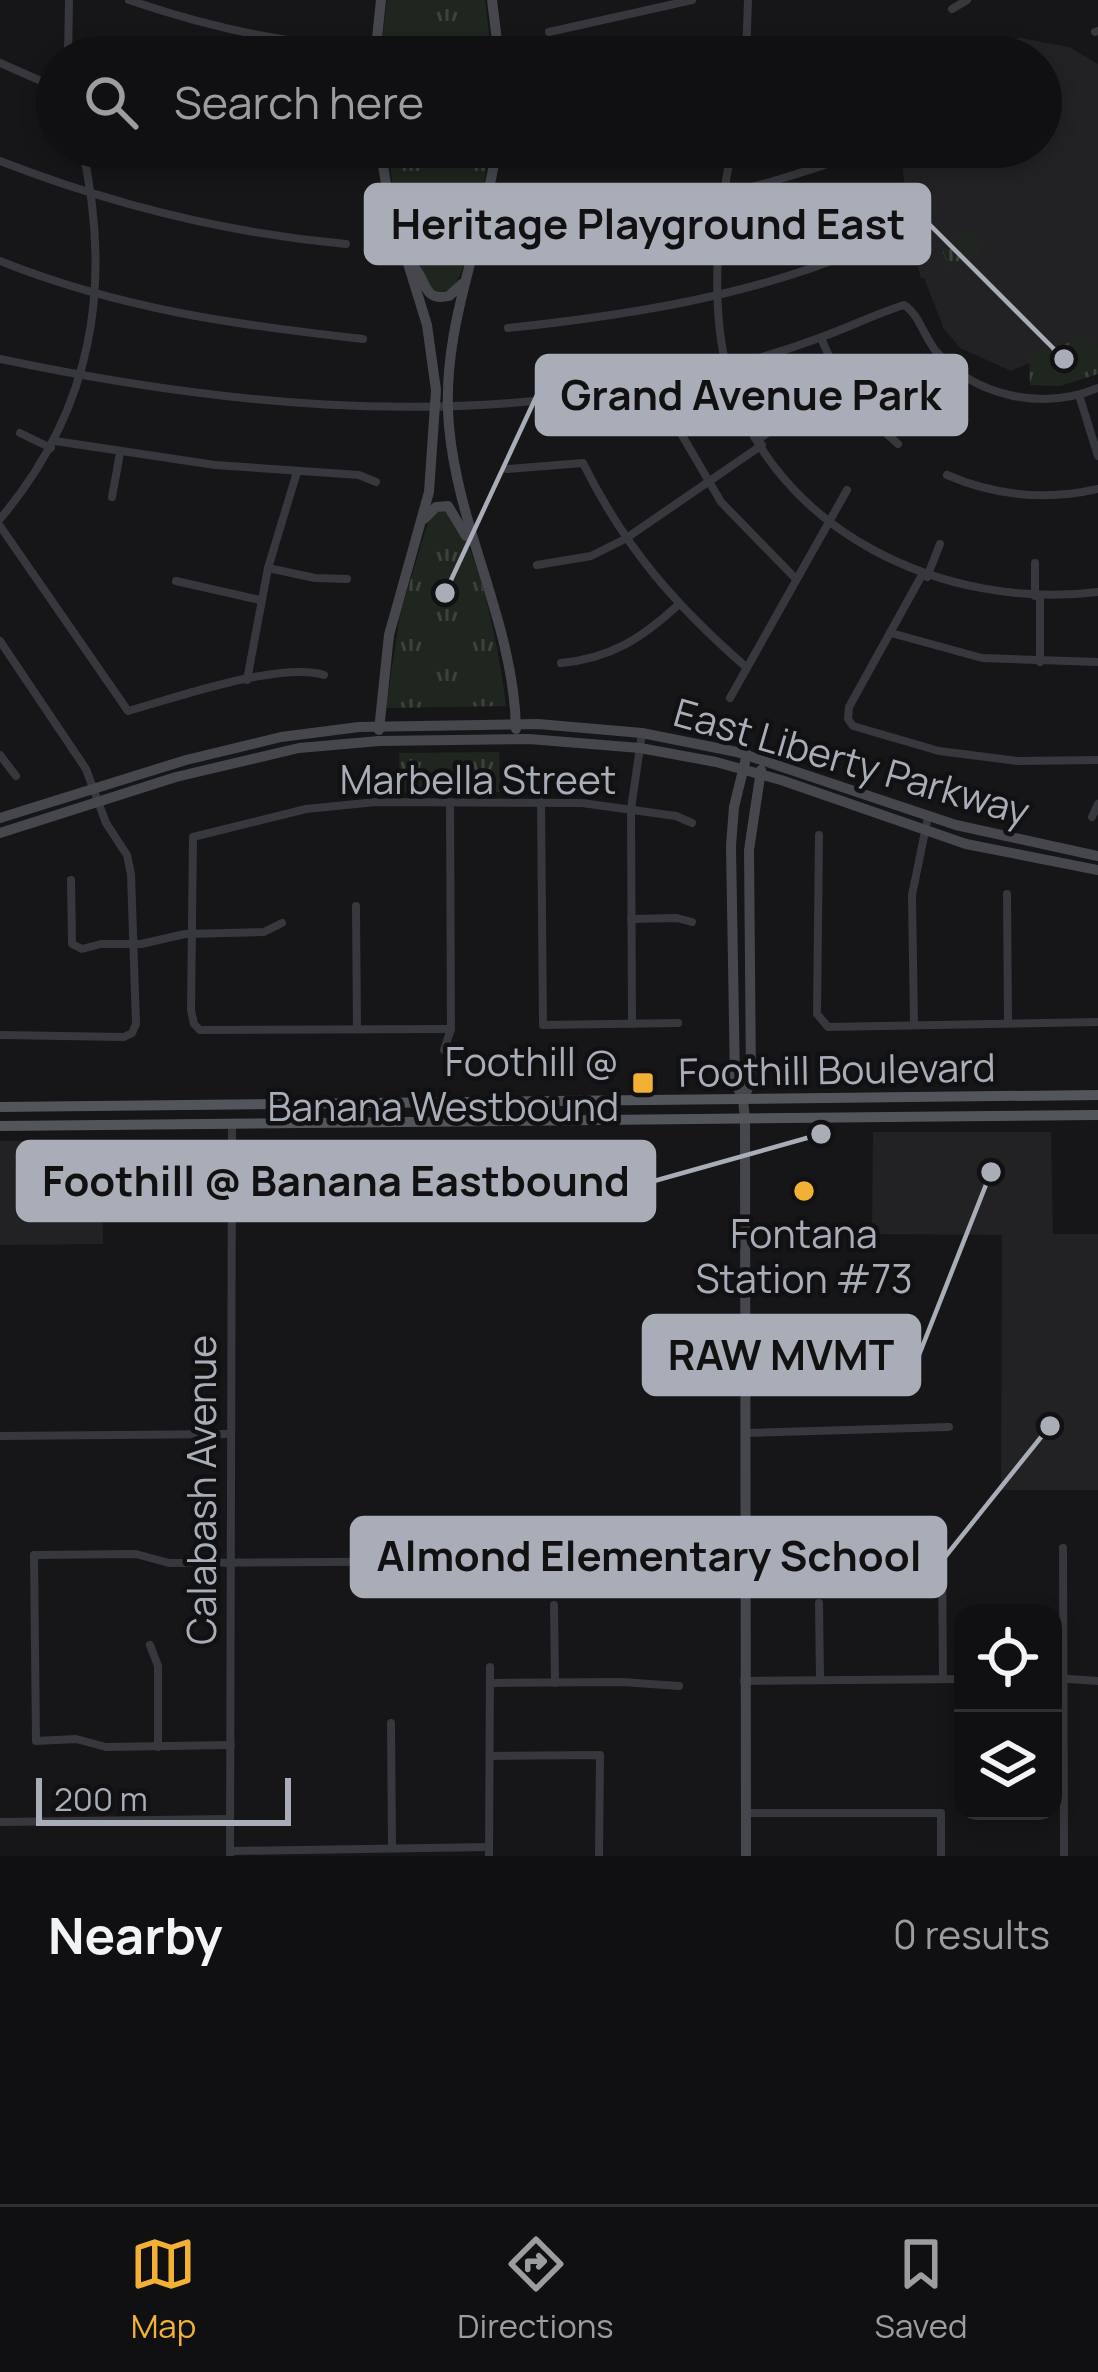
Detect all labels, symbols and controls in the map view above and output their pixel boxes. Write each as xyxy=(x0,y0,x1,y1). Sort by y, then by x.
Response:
search box xyxy=(36,36,1062,168)
icon: search xyxy=(78,69,144,135)
text: Search here xyxy=(174,71,424,133)
callout: Heritage Playground East xyxy=(366,185,929,263)
text: Heritage Playground East xyxy=(391,194,905,252)
callout: Grand Avenue Park xyxy=(537,356,966,434)
text: Grand Avenue Park xyxy=(561,365,943,423)
street label: East Liberty Parkway xyxy=(668,684,1036,838)
street label: Marbella Street xyxy=(340,752,616,806)
place label: Foothill @ Banana Westbound xyxy=(267,1034,619,1133)
street label: Foothill Boulevard xyxy=(678,1039,996,1099)
marker: Foothill @ Banana Westbound xyxy=(630,1070,656,1096)
callout: Foothill @ Banana Eastbound xyxy=(18,1142,654,1220)
text: Foothill @ Banana Eastbound xyxy=(42,1151,630,1209)
marker: Fontana Station #73 xyxy=(791,1178,817,1204)
place label: Fontana Station #73 xyxy=(695,1206,913,1305)
callout: RAW MVMT xyxy=(644,1316,919,1394)
text: RAW MVMT xyxy=(668,1325,895,1383)
street label: Calabash Avenue xyxy=(174,1335,228,1645)
callout: Almond Elementary School xyxy=(352,1518,945,1596)
text: Almond Elementary School xyxy=(377,1526,921,1584)
map controls xyxy=(954,1604,1062,1820)
button: locate xyxy=(954,1604,1062,1712)
button: layers xyxy=(954,1712,1062,1820)
scale bar xyxy=(36,1772,291,1825)
text: 200 m xyxy=(54,1776,148,1821)
text: Nearby xyxy=(48,1900,223,1969)
text: 0 results xyxy=(893,1907,1050,1961)
tab: Map xyxy=(130,2231,196,2348)
tab: Directions xyxy=(457,2231,614,2348)
tab: Saved xyxy=(875,2231,968,2348)

